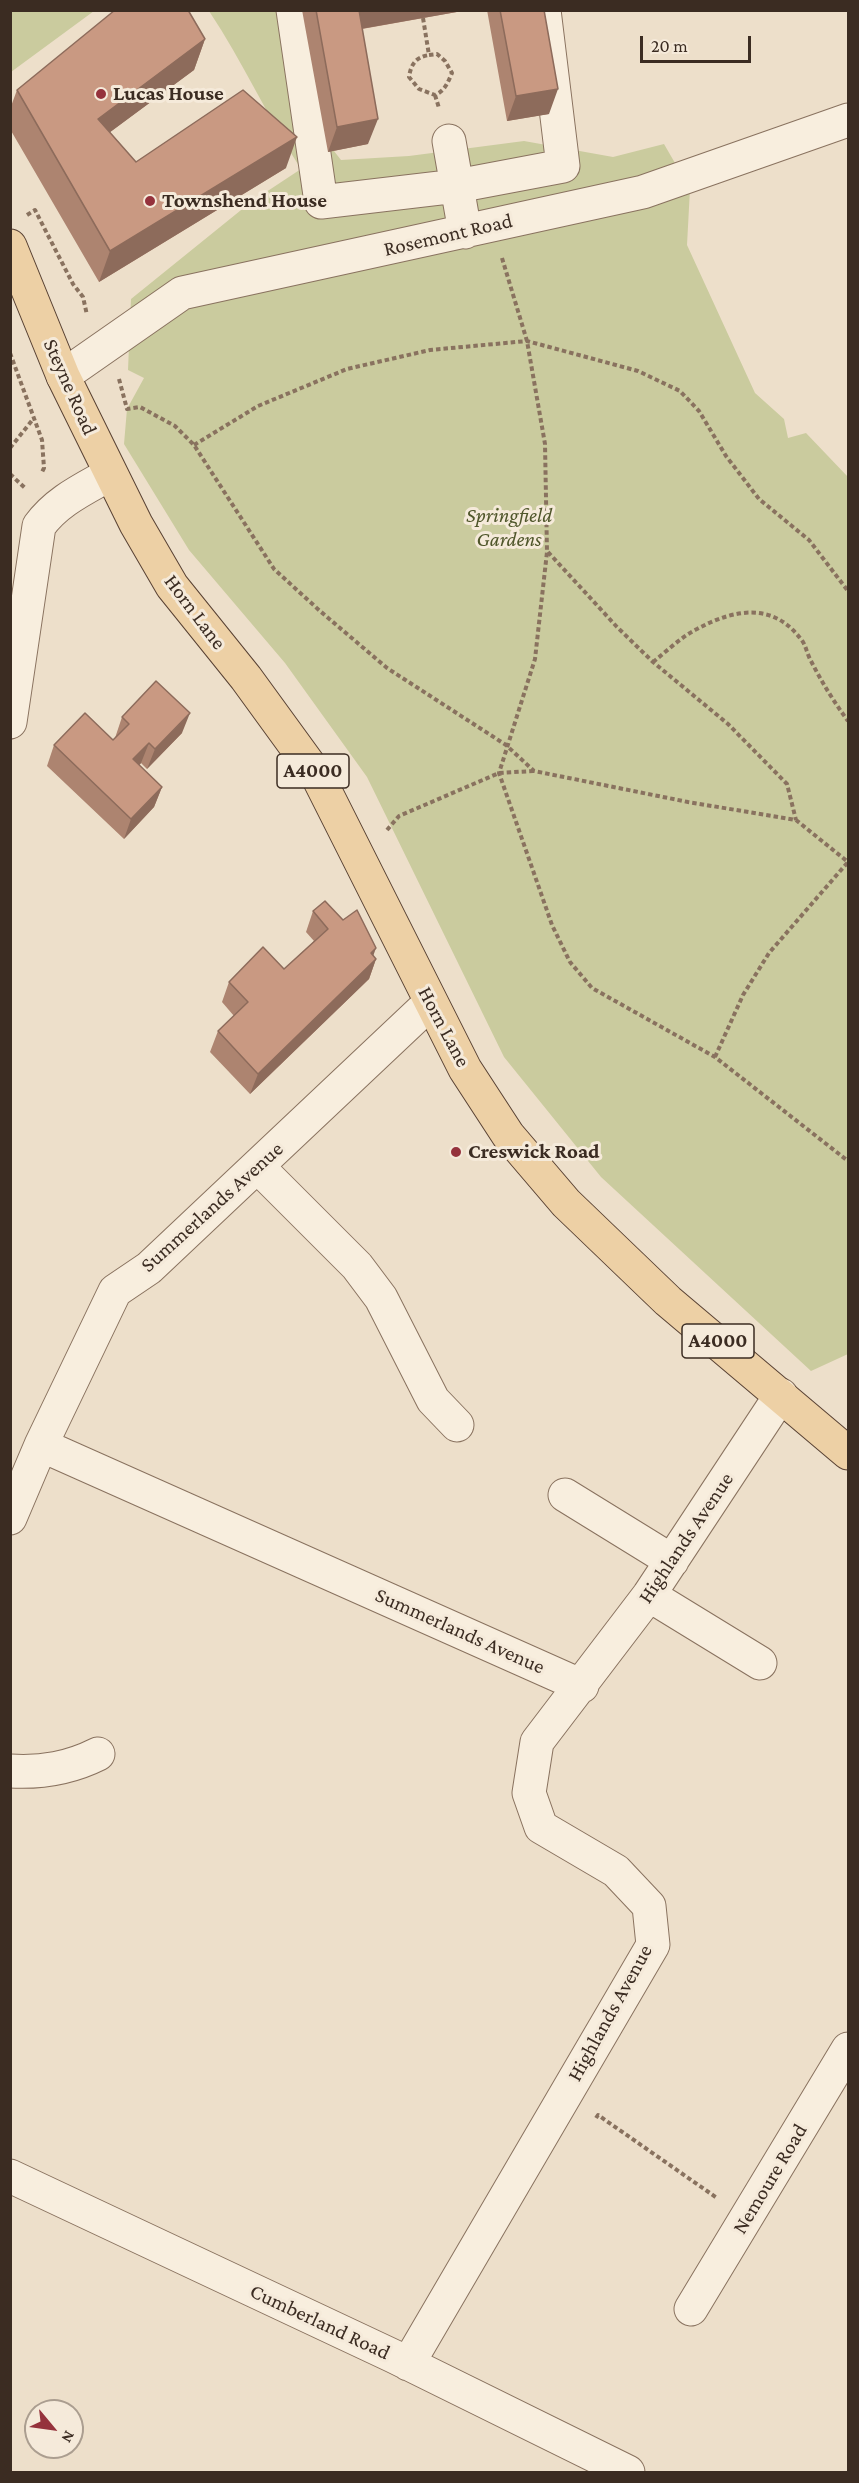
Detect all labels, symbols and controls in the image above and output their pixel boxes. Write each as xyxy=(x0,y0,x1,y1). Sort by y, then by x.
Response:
scale bar xyxy=(643,24,754,62)
text: 20 m xyxy=(651,36,688,56)
place label: Lucas House xyxy=(113,81,224,107)
marker: Lucas House xyxy=(94,87,108,101)
place label: Townshend House xyxy=(162,188,327,214)
marker: Townshend House xyxy=(143,194,157,208)
street label: Rosemont Road xyxy=(381,208,515,262)
street label: Steyne Road xyxy=(38,335,102,439)
park label: Springfield Gardens xyxy=(466,503,552,553)
street label: Horn Lane xyxy=(159,569,231,655)
road number: A4000 xyxy=(277,754,349,788)
street label: Horn Lane xyxy=(412,982,476,1072)
street label: Summerlands Avenue xyxy=(136,1136,288,1278)
place label: Creswick Road xyxy=(468,1139,600,1165)
marker: Creswick Road xyxy=(449,1145,463,1159)
road number: A4000 xyxy=(682,1324,754,1358)
street label: Highlands Avenue xyxy=(633,1468,739,1608)
street label: Summerlands Avenue xyxy=(371,1582,549,1680)
street label: Highlands Avenue xyxy=(562,1940,658,2086)
street label: Nemoure Road xyxy=(727,2119,813,2239)
street label: Cumberland Road xyxy=(246,2279,394,2365)
north arrow xyxy=(24,2399,84,2459)
text: N xyxy=(58,2428,79,2446)

